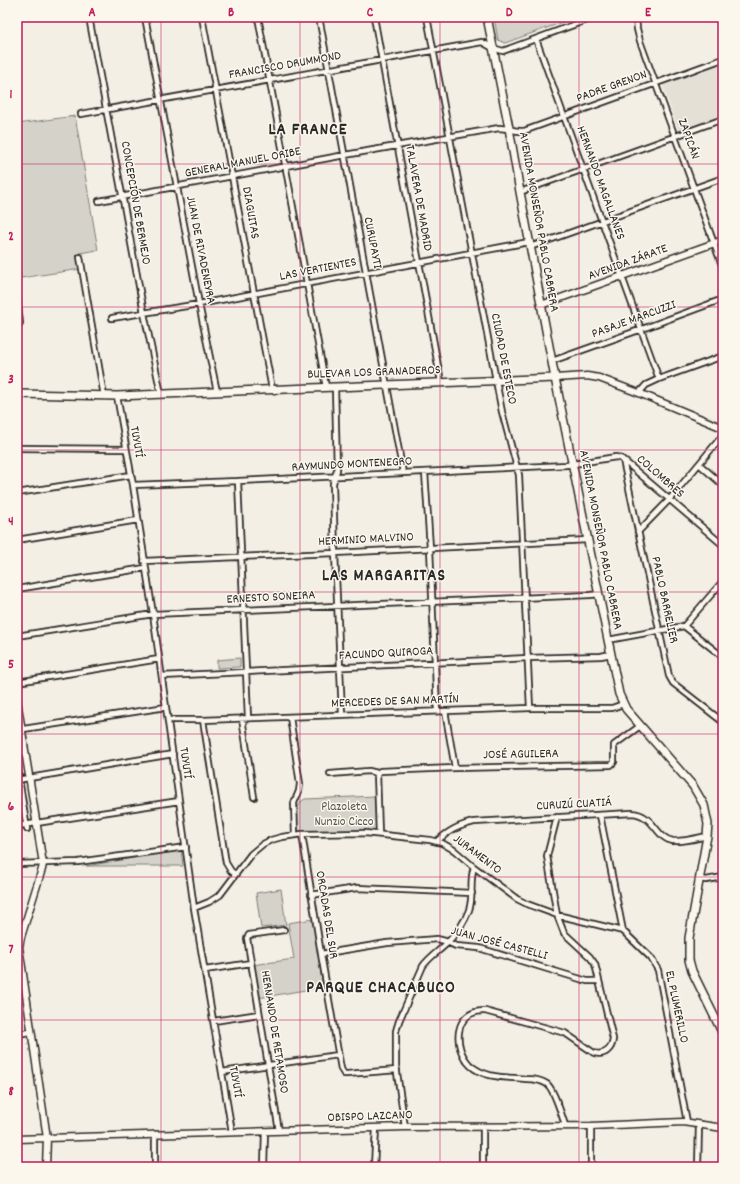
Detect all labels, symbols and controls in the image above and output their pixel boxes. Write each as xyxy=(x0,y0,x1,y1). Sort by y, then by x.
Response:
text: A xyxy=(88,4,96,23)
text: B xyxy=(228,4,234,23)
text: C xyxy=(367,4,374,23)
text: D xyxy=(506,4,513,23)
text: E xyxy=(645,4,652,23)
street label: FRANCISCO DRUMMOND xyxy=(227,47,343,85)
street label: PADRE GRENON xyxy=(574,65,650,109)
text: 1 xyxy=(10,86,13,105)
street label: ZAPICÁN xyxy=(672,116,704,162)
district label: LA FRANCE xyxy=(269,119,347,143)
street label: HERNANDO MAGALLANES xyxy=(571,123,630,243)
street label: AVENIDA MONSEÑOR PABLO CABRERA xyxy=(513,130,563,314)
street label: CONCEPCIÓN DE BERMEJO xyxy=(115,140,155,266)
street label: GENERAL MANUEL ORIBE xyxy=(183,142,303,184)
street label: TALAVERA DE MADRID xyxy=(399,143,437,253)
street label: DIAGUITAS xyxy=(236,185,264,241)
street label: JUAN DE RIVADENEYRA xyxy=(180,194,220,306)
street label: CURUPAYTI xyxy=(358,216,386,270)
text: 2 xyxy=(8,228,14,247)
street label: AVENIDA ZÁRATE xyxy=(586,240,671,286)
street label: LAS VERTIENTES xyxy=(278,253,358,287)
street label: PASAJE MARCUZZI xyxy=(589,296,679,344)
street label: CIUDAD DE ESTECO xyxy=(485,312,521,406)
street label: BULEVAR LOS GRANADEROS xyxy=(307,361,441,385)
text: 3 xyxy=(8,371,14,390)
street label: TUYUTÍ xyxy=(124,425,148,459)
street label: AVENIDA MONSEÑOR PABLO CABRERA xyxy=(573,449,627,631)
street label: COLOMBRES xyxy=(632,451,688,504)
street label: RAYMUNDO MONTENEGRO xyxy=(291,452,413,478)
text: 4 xyxy=(8,513,14,532)
street label: HERMINIO MALVINO xyxy=(318,528,414,552)
street label: PABLO BARRELIER xyxy=(646,555,682,645)
district label: LAS MARGARITAS xyxy=(322,565,446,589)
street label: ERNESTO SONEIRA xyxy=(226,586,316,610)
street label: FACUNDO QUIROGA xyxy=(338,642,434,666)
text: 5 xyxy=(8,656,14,675)
street label: MERCEDES DE SAN MARTÍN xyxy=(331,690,459,714)
street label: JOSÉ AGUILERA xyxy=(483,745,559,765)
street label: TUYUTÍ xyxy=(173,746,197,780)
street label: CURUZÚ CUATIÁ xyxy=(536,794,613,816)
text: 6 xyxy=(8,798,15,817)
park label: Plazoleta Nunzio Cicco xyxy=(314,798,374,832)
street label: JURAMENTO xyxy=(449,830,505,880)
street label: ORCADAS DEL SUR xyxy=(310,870,342,960)
street label: JUAN JOSÉ CASTELLI xyxy=(449,922,549,966)
text: 7 xyxy=(9,941,14,960)
street label: HERNANDO DE RETAMOSO xyxy=(255,969,293,1095)
street label: EL PLUMERILLO xyxy=(659,969,693,1045)
district label: PARQUE CHACABUCO xyxy=(306,977,456,1001)
street label: TUYUTÍ xyxy=(223,1065,247,1099)
text: 8 xyxy=(8,1083,14,1102)
street label: OBISPO LAZCANO xyxy=(327,1106,413,1128)

